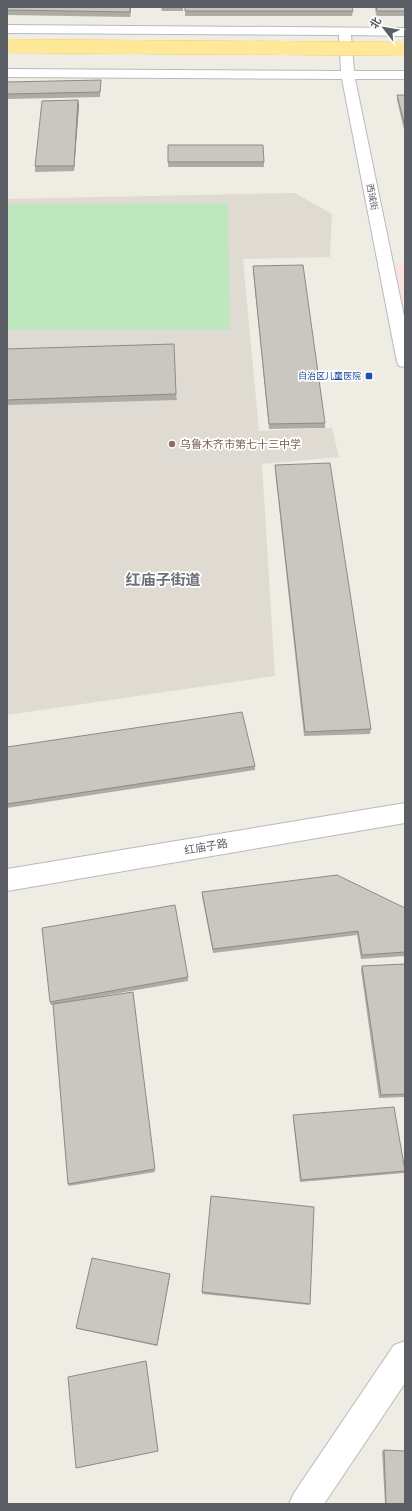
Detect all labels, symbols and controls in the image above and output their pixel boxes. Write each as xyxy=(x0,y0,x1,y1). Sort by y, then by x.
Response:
north arrow xyxy=(364,8,404,48)
text: 北 xyxy=(367,15,384,31)
street label: 西珹街 xyxy=(365,183,379,211)
place label: 自治区儿童医院 xyxy=(298,371,361,381)
marker: 自治区儿童医院 xyxy=(364,371,374,381)
place label: 乌鲁木齐市第七十三中学 xyxy=(180,438,301,451)
marker: 乌鲁木齐市第七十三中学 xyxy=(167,439,177,449)
district label: 红庙子街道 xyxy=(125,571,201,589)
street label: 红庙子路 xyxy=(183,837,229,857)

